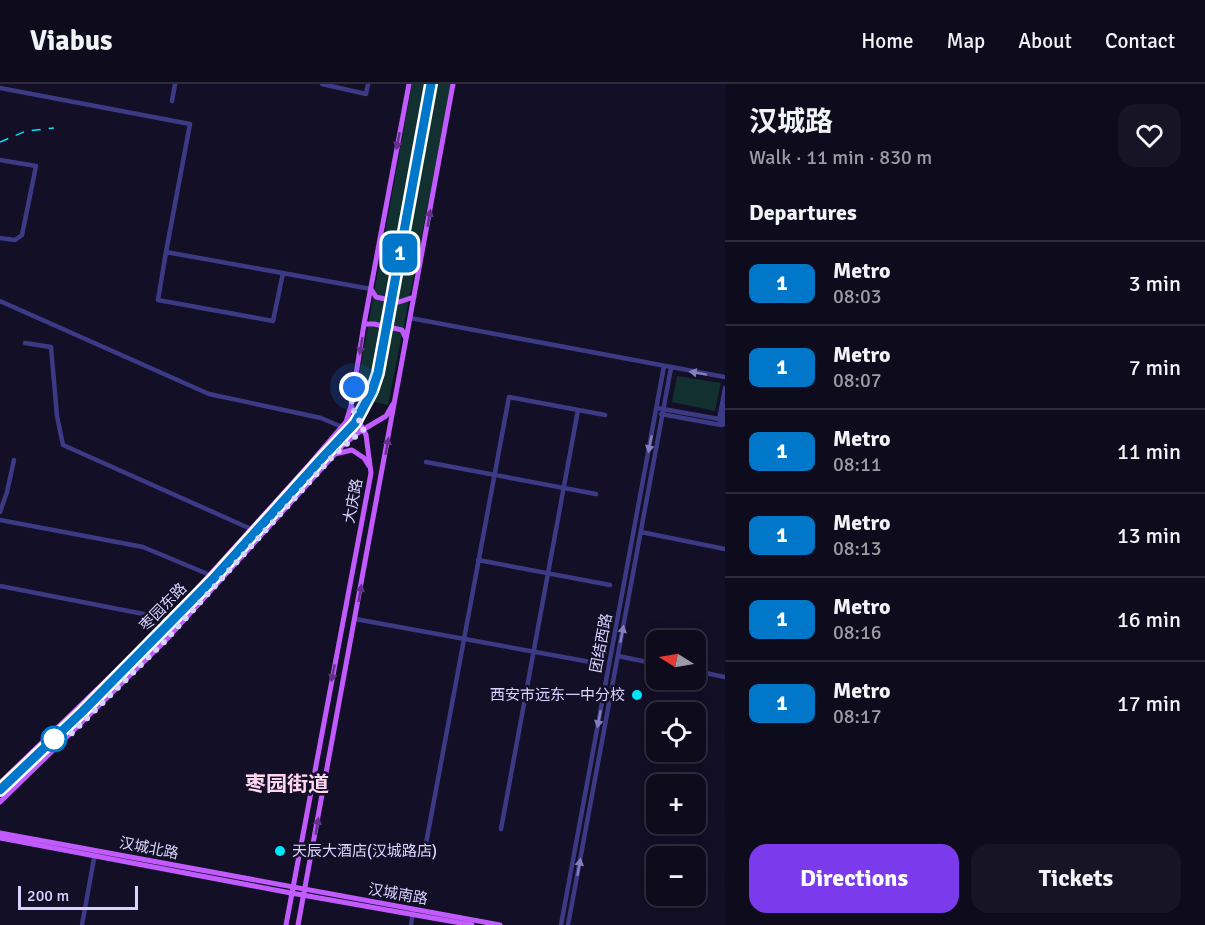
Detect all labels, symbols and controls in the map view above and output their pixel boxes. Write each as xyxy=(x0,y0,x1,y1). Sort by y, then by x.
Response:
text: Viabus xyxy=(30,24,112,58)
text: Home xyxy=(861,28,914,54)
text: Map xyxy=(947,28,985,54)
text: About xyxy=(1018,28,1072,54)
text: Contact xyxy=(1105,28,1175,54)
button: heart xyxy=(1118,104,1181,167)
text: 汉城路 xyxy=(749,105,833,139)
one-way arrow xyxy=(394,132,403,151)
text: Walk · 11 min · 830 m xyxy=(749,145,932,170)
text: Departures xyxy=(749,199,857,226)
one-way arrow xyxy=(425,208,434,227)
line badge: 1 xyxy=(380,234,420,272)
text: 1 xyxy=(394,240,406,266)
text: Metro xyxy=(833,257,890,284)
text: 1 xyxy=(776,270,788,296)
text: 3 min xyxy=(1129,270,1181,297)
text: 08:03 xyxy=(833,284,882,309)
one-way arrow xyxy=(356,337,365,356)
text: Metro xyxy=(833,341,890,368)
text: 1 xyxy=(776,354,788,380)
text: 7 min xyxy=(1129,354,1181,381)
one-way arrow xyxy=(688,368,707,377)
text: 08:07 xyxy=(833,368,882,393)
your location xyxy=(339,372,369,402)
text: Metro xyxy=(833,425,890,452)
one-way arrow xyxy=(645,435,654,454)
one-way arrow xyxy=(383,437,392,456)
text: 1 xyxy=(776,438,788,464)
text: 11 min xyxy=(1117,438,1181,465)
text: 08:11 xyxy=(833,452,882,477)
street label: 大庆路 xyxy=(340,477,366,525)
text: Metro xyxy=(833,509,890,536)
text: 1 xyxy=(776,522,788,548)
text: 13 min xyxy=(1117,522,1181,549)
text: 08:13 xyxy=(833,536,882,561)
street label: 枣园东路 xyxy=(136,579,190,635)
one-way arrow xyxy=(356,584,365,603)
text: Metro xyxy=(833,593,890,620)
text: 1 xyxy=(776,606,788,632)
text: 16 min xyxy=(1117,606,1181,633)
street label: 团结西路 xyxy=(586,612,616,674)
text: 08:16 xyxy=(833,620,882,645)
one-way arrow xyxy=(618,625,627,644)
north arrow xyxy=(646,630,706,690)
map controls xyxy=(646,630,706,906)
one-way arrow xyxy=(328,664,337,683)
text: Metro xyxy=(833,677,890,704)
place label: 西安市远东一中分校 xyxy=(490,686,625,704)
marker: 西安市远东一中分校 xyxy=(630,688,644,702)
text: 1 xyxy=(776,690,788,716)
text: 17 min xyxy=(1117,690,1181,717)
button: locate xyxy=(646,702,706,762)
text: 08:17 xyxy=(833,704,882,729)
one-way arrow xyxy=(594,709,603,728)
unlabelled marker xyxy=(41,726,67,752)
district label: 枣园街道 xyxy=(245,771,329,797)
button: + xyxy=(646,774,706,834)
one-way arrow xyxy=(313,817,322,836)
street label: 汉城北路 xyxy=(118,833,180,863)
place label: 天辰大酒店(汉城路店) xyxy=(292,842,437,860)
marker: 天辰大酒店(汉城路店) xyxy=(273,844,287,858)
button: Directions xyxy=(749,844,959,913)
button: Tickets xyxy=(971,844,1181,913)
button: − xyxy=(646,846,706,906)
one-way arrow xyxy=(575,858,584,877)
street label: 汉城南路 xyxy=(367,880,429,908)
scale bar xyxy=(18,883,138,910)
text: 200 m xyxy=(27,886,69,906)

